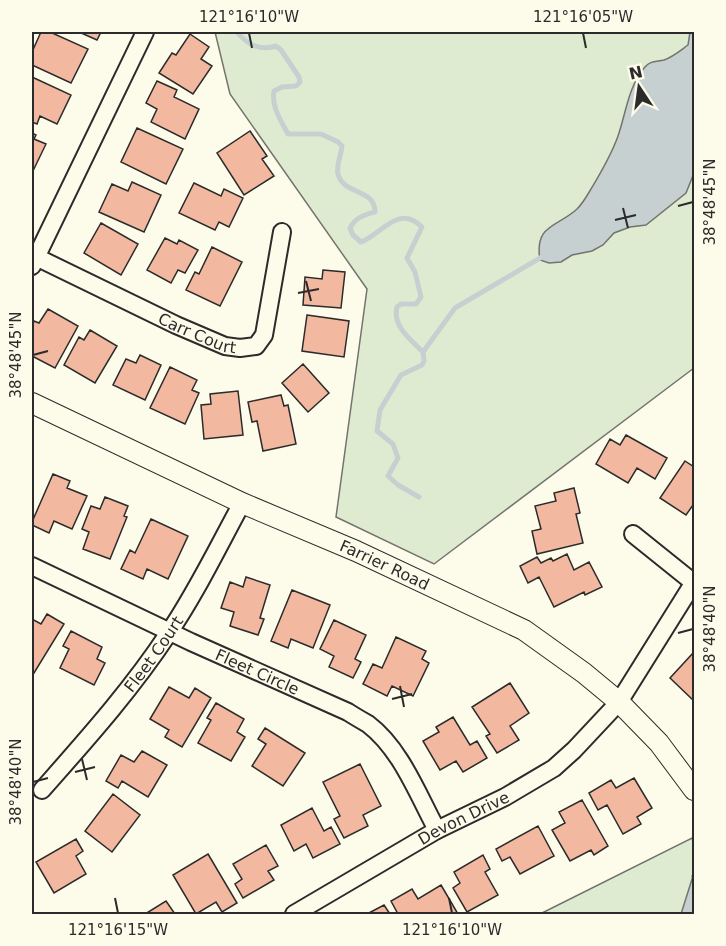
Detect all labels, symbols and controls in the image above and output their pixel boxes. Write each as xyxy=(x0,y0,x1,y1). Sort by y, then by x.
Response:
text: 121°16'10"W xyxy=(199,8,299,26)
text: 121°16'05"W xyxy=(533,8,633,26)
north arrow xyxy=(609,57,669,117)
text: N xyxy=(627,62,644,84)
text: 38°48'45"N xyxy=(701,158,719,246)
street label: Carr Court xyxy=(155,308,237,357)
text: 38°48'45"N xyxy=(7,311,25,399)
street label: Farrier Road xyxy=(337,536,432,594)
text: 38°48'40"N xyxy=(701,585,719,673)
street label: Fleet Court xyxy=(120,612,187,696)
street label: Fleet Circle xyxy=(213,645,302,699)
text: 38°48'40"N xyxy=(7,738,25,826)
street label: Devon Drive xyxy=(414,787,512,849)
text: 121°16'15"W xyxy=(68,921,168,939)
text: 121°16'10"W xyxy=(402,921,502,939)

